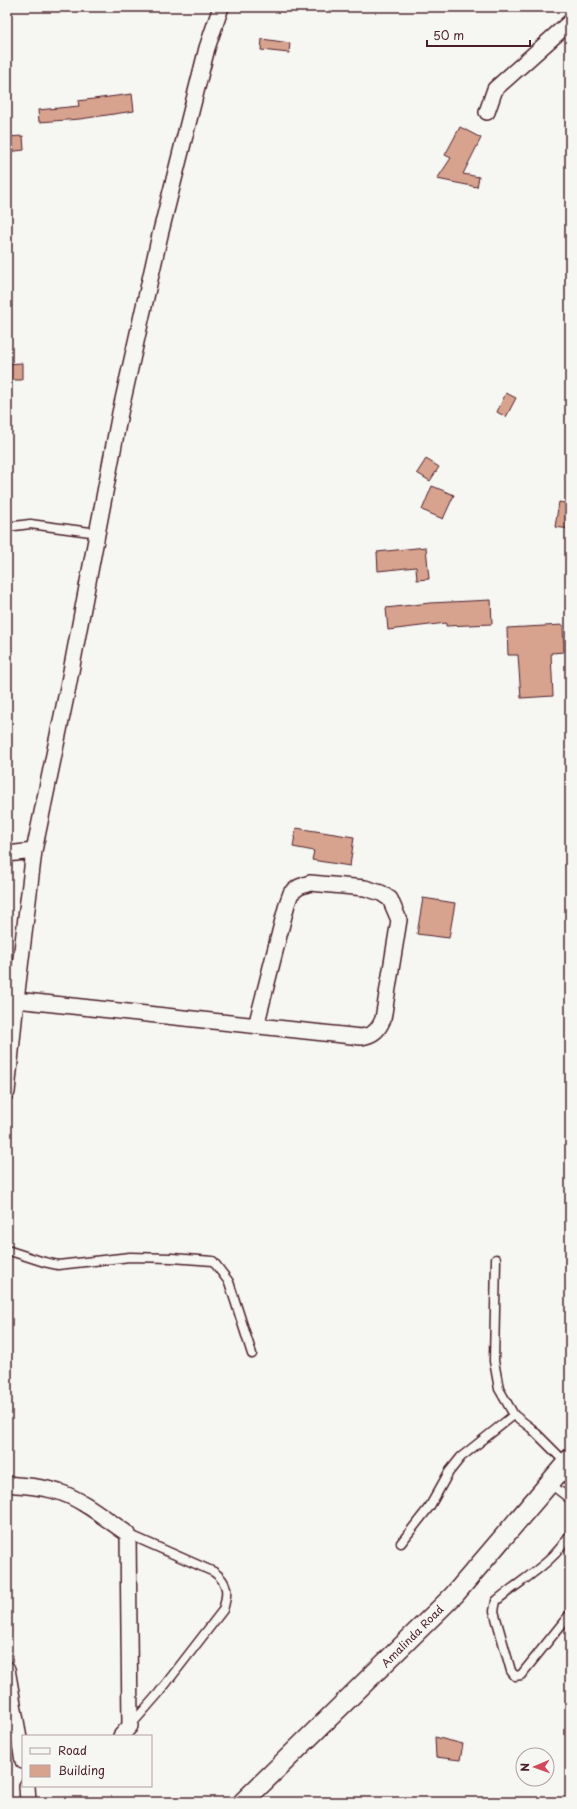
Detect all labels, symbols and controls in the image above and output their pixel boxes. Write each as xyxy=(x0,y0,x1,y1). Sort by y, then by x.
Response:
scale bar xyxy=(427,22,530,48)
text: 50 m xyxy=(433,26,464,44)
street label: Amalinda Road xyxy=(377,1601,447,1671)
legend xyxy=(22,1735,152,1787)
text: Road xyxy=(58,1741,87,1759)
north arrow xyxy=(515,1747,555,1787)
text: Building xyxy=(58,1761,105,1779)
text: N xyxy=(516,1762,533,1772)

